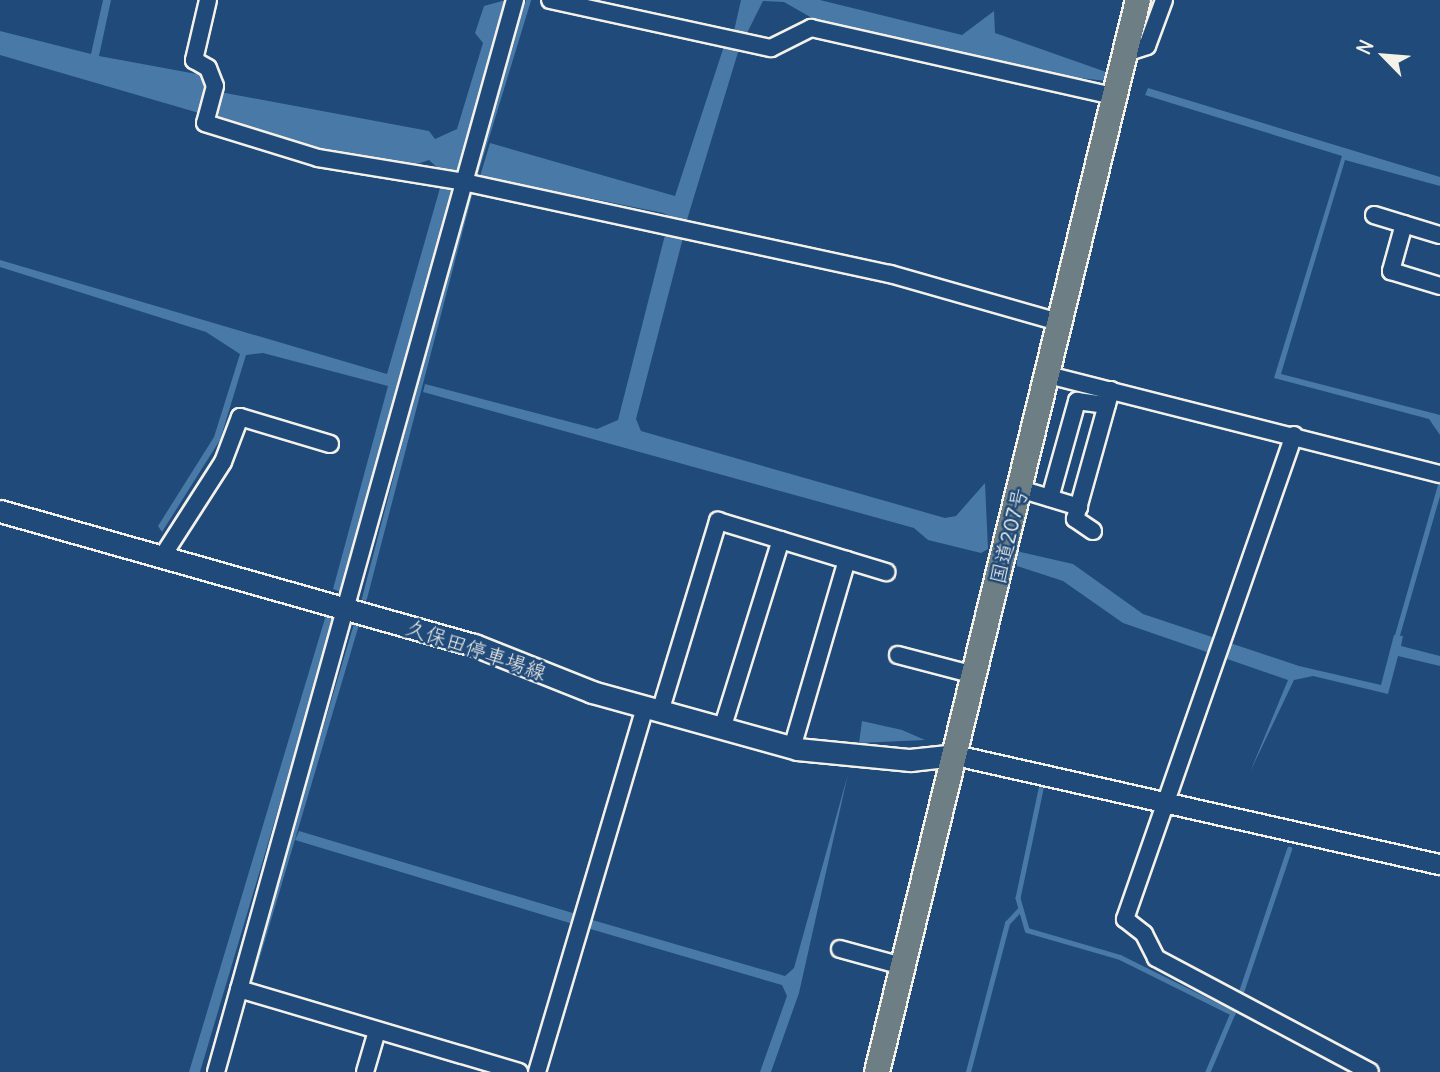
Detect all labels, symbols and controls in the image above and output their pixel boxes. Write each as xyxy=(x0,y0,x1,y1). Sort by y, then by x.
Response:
north arrow xyxy=(1349,21,1419,91)
text: N xyxy=(1351,36,1379,58)
street label: 国道207号 xyxy=(985,485,1033,587)
street label: 久保田停車場線 xyxy=(402,614,550,686)

